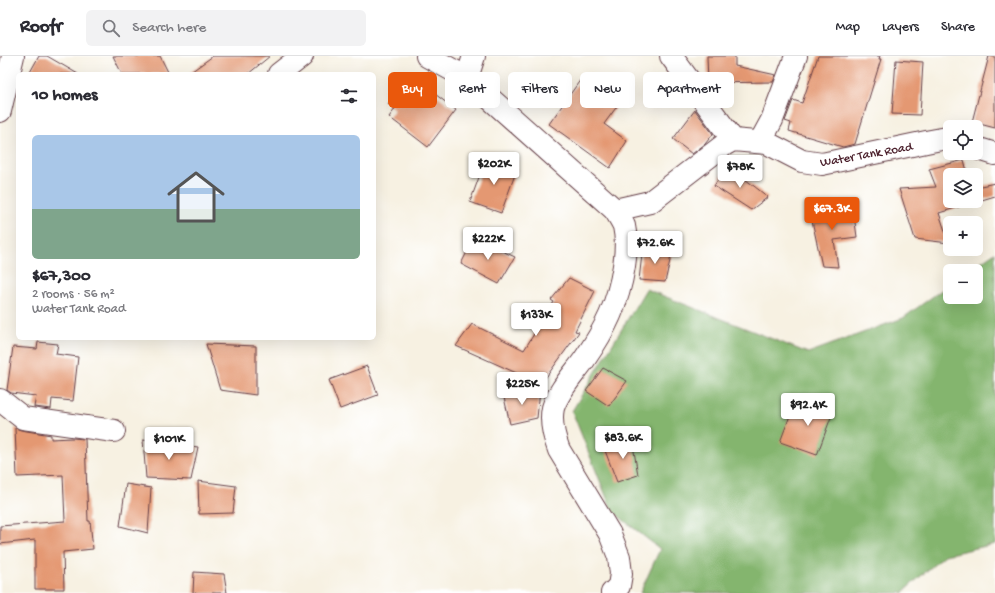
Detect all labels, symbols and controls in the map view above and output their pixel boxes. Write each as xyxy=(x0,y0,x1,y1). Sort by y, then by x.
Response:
search box xyxy=(86,10,366,46)
text: Roofr xyxy=(20,16,62,39)
icon: search xyxy=(100,17,122,39)
text: Search here xyxy=(132,19,206,37)
text: Map xyxy=(836,19,860,36)
text: Layers xyxy=(882,19,919,36)
text: Share xyxy=(941,19,975,36)
chip: Buy xyxy=(388,72,437,108)
chip: Rent xyxy=(445,72,500,108)
chip: Filters xyxy=(508,72,572,108)
chip: New xyxy=(580,72,635,108)
chip: Apartment xyxy=(643,72,734,108)
icon: filters xyxy=(338,85,360,107)
text: 10 homes xyxy=(32,86,98,106)
map controls xyxy=(943,120,983,304)
button: locate xyxy=(943,120,983,160)
street label: Water Tank Road xyxy=(819,140,915,171)
pin: $202K xyxy=(466,152,522,186)
pin: $78K xyxy=(716,155,764,189)
text: $202K xyxy=(477,157,511,172)
text: $78K xyxy=(727,160,753,175)
icon: home xyxy=(160,161,232,233)
button: layers xyxy=(943,168,983,208)
pin: $67.3K xyxy=(799,197,865,231)
text: $67.3K xyxy=(813,202,851,217)
button: + xyxy=(943,216,983,256)
pin: $222K xyxy=(460,227,516,261)
pin: $72.6K xyxy=(622,231,688,265)
text: $222K xyxy=(472,232,504,247)
text: $72.6K xyxy=(637,236,673,251)
button: − xyxy=(943,264,983,304)
text: $67,300 xyxy=(32,267,91,287)
text: 2 rooms · 56 m² xyxy=(32,287,115,302)
text: Water Tank Road xyxy=(32,302,126,317)
pin: $133K xyxy=(508,303,564,337)
text: $133K xyxy=(520,308,552,323)
pin: $225K xyxy=(494,372,550,406)
text: $225K xyxy=(506,377,538,392)
pin: $92.4K xyxy=(775,393,841,427)
text: $92.4K xyxy=(790,398,826,413)
pin: $83.6K xyxy=(590,426,656,460)
pin: $101K xyxy=(141,427,197,461)
text: $83.6K xyxy=(604,431,642,446)
text: $101K xyxy=(154,432,184,447)

